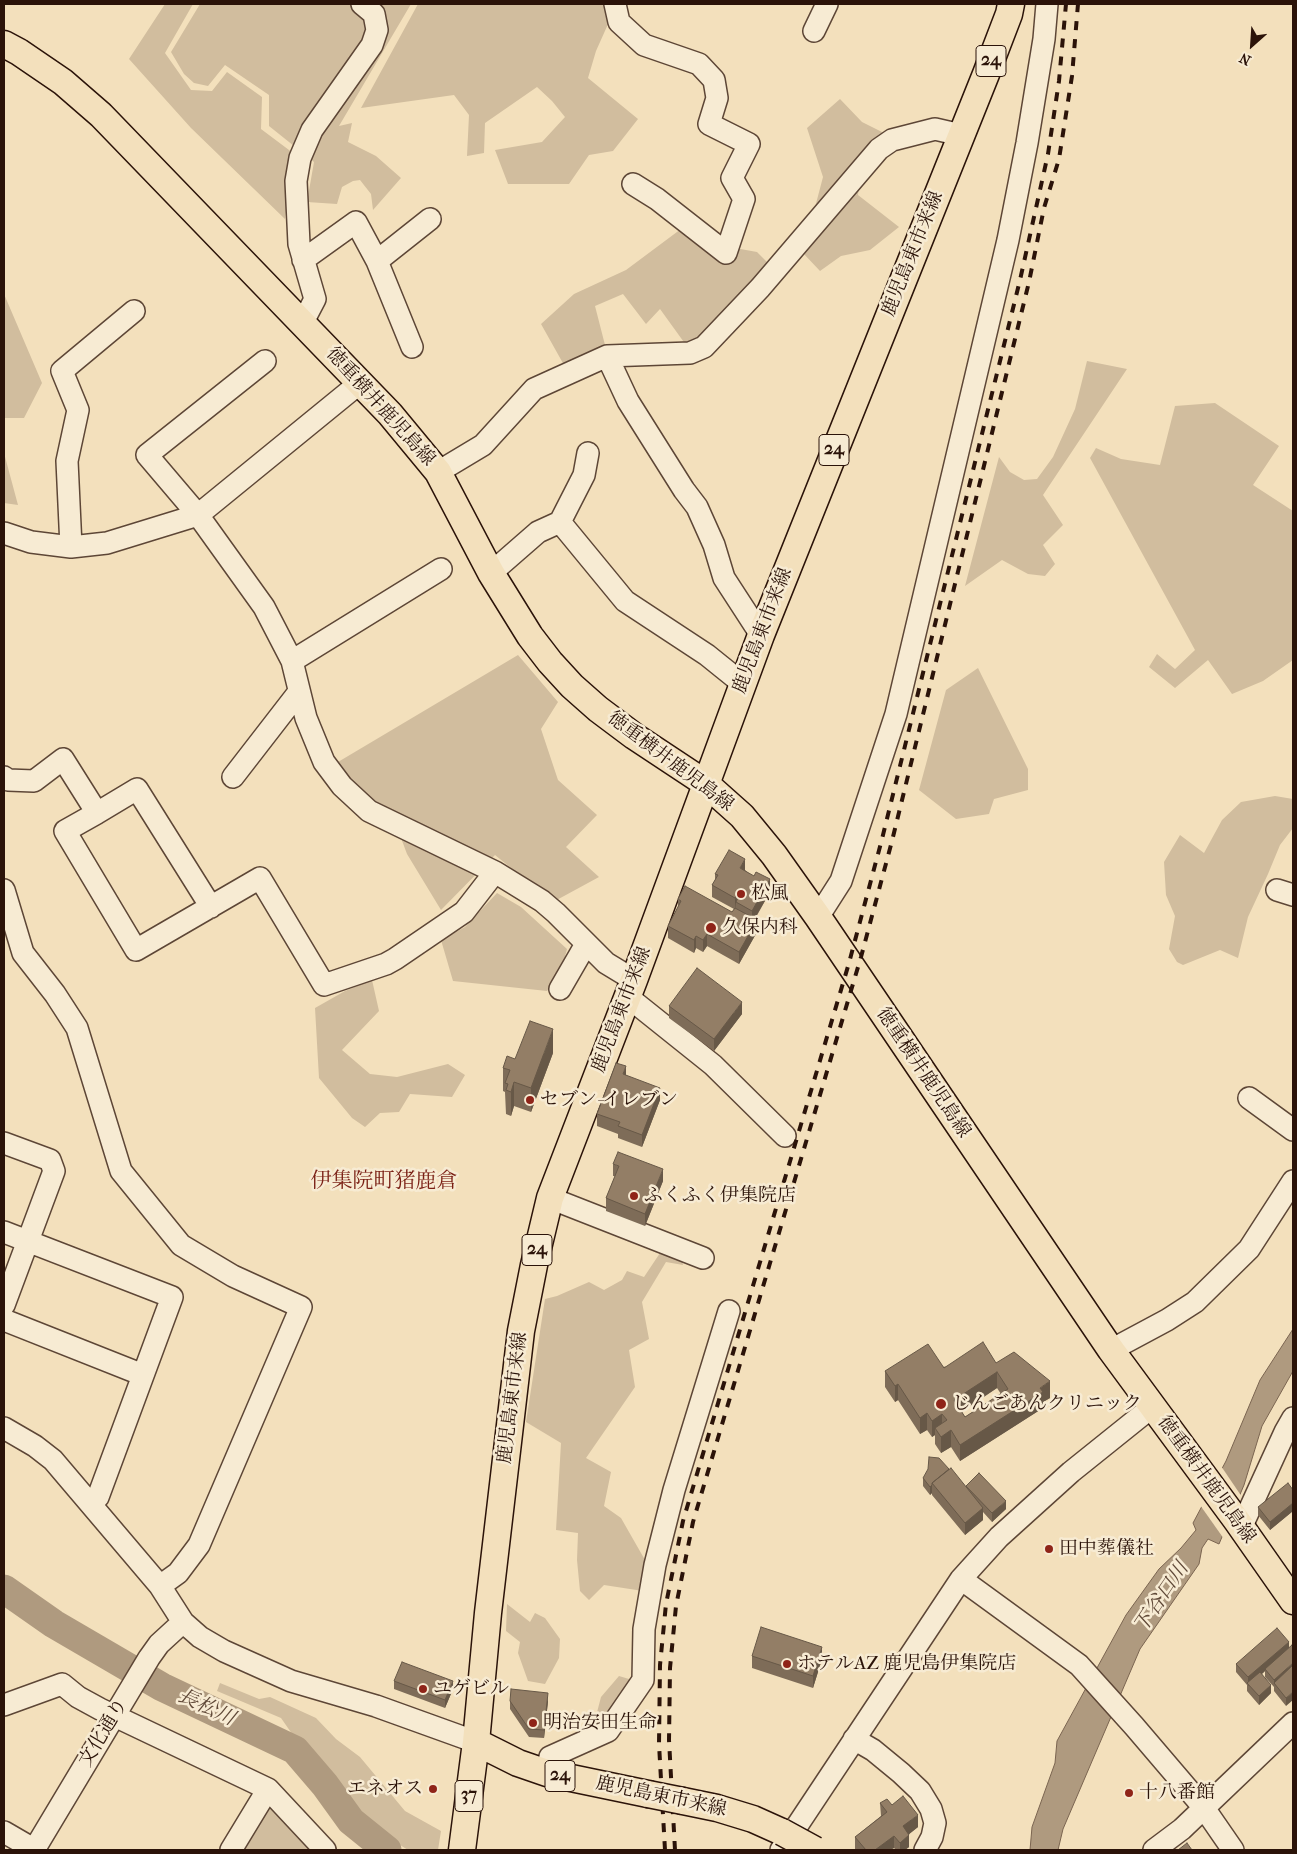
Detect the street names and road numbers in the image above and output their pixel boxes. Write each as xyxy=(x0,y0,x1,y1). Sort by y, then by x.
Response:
road number: 24 xyxy=(976,46,1006,76)
street label: 鹿児島東市来線 xyxy=(878,188,948,320)
street label: 徳重横井鹿児島線 xyxy=(321,343,439,471)
road number: 24 xyxy=(819,434,849,466)
street label: 鹿児島東市来線 xyxy=(729,565,797,697)
street label: 徳重横井鹿児島線 xyxy=(602,707,738,817)
street label: 鹿児島東市来線 xyxy=(588,944,656,1076)
street label: 徳重横井鹿児島線 xyxy=(871,1004,975,1142)
road number: 24 xyxy=(522,1234,552,1266)
street label: 鹿児島東市来線 xyxy=(494,1331,532,1465)
street label: 徳重横井鹿児島線 xyxy=(1152,1412,1260,1548)
street label: 文化通り xyxy=(75,1695,133,1771)
road number: 24 xyxy=(545,1760,575,1792)
street label: 鹿児島東市来線 xyxy=(594,1772,728,1822)
road number: 37 xyxy=(455,1780,483,1812)

